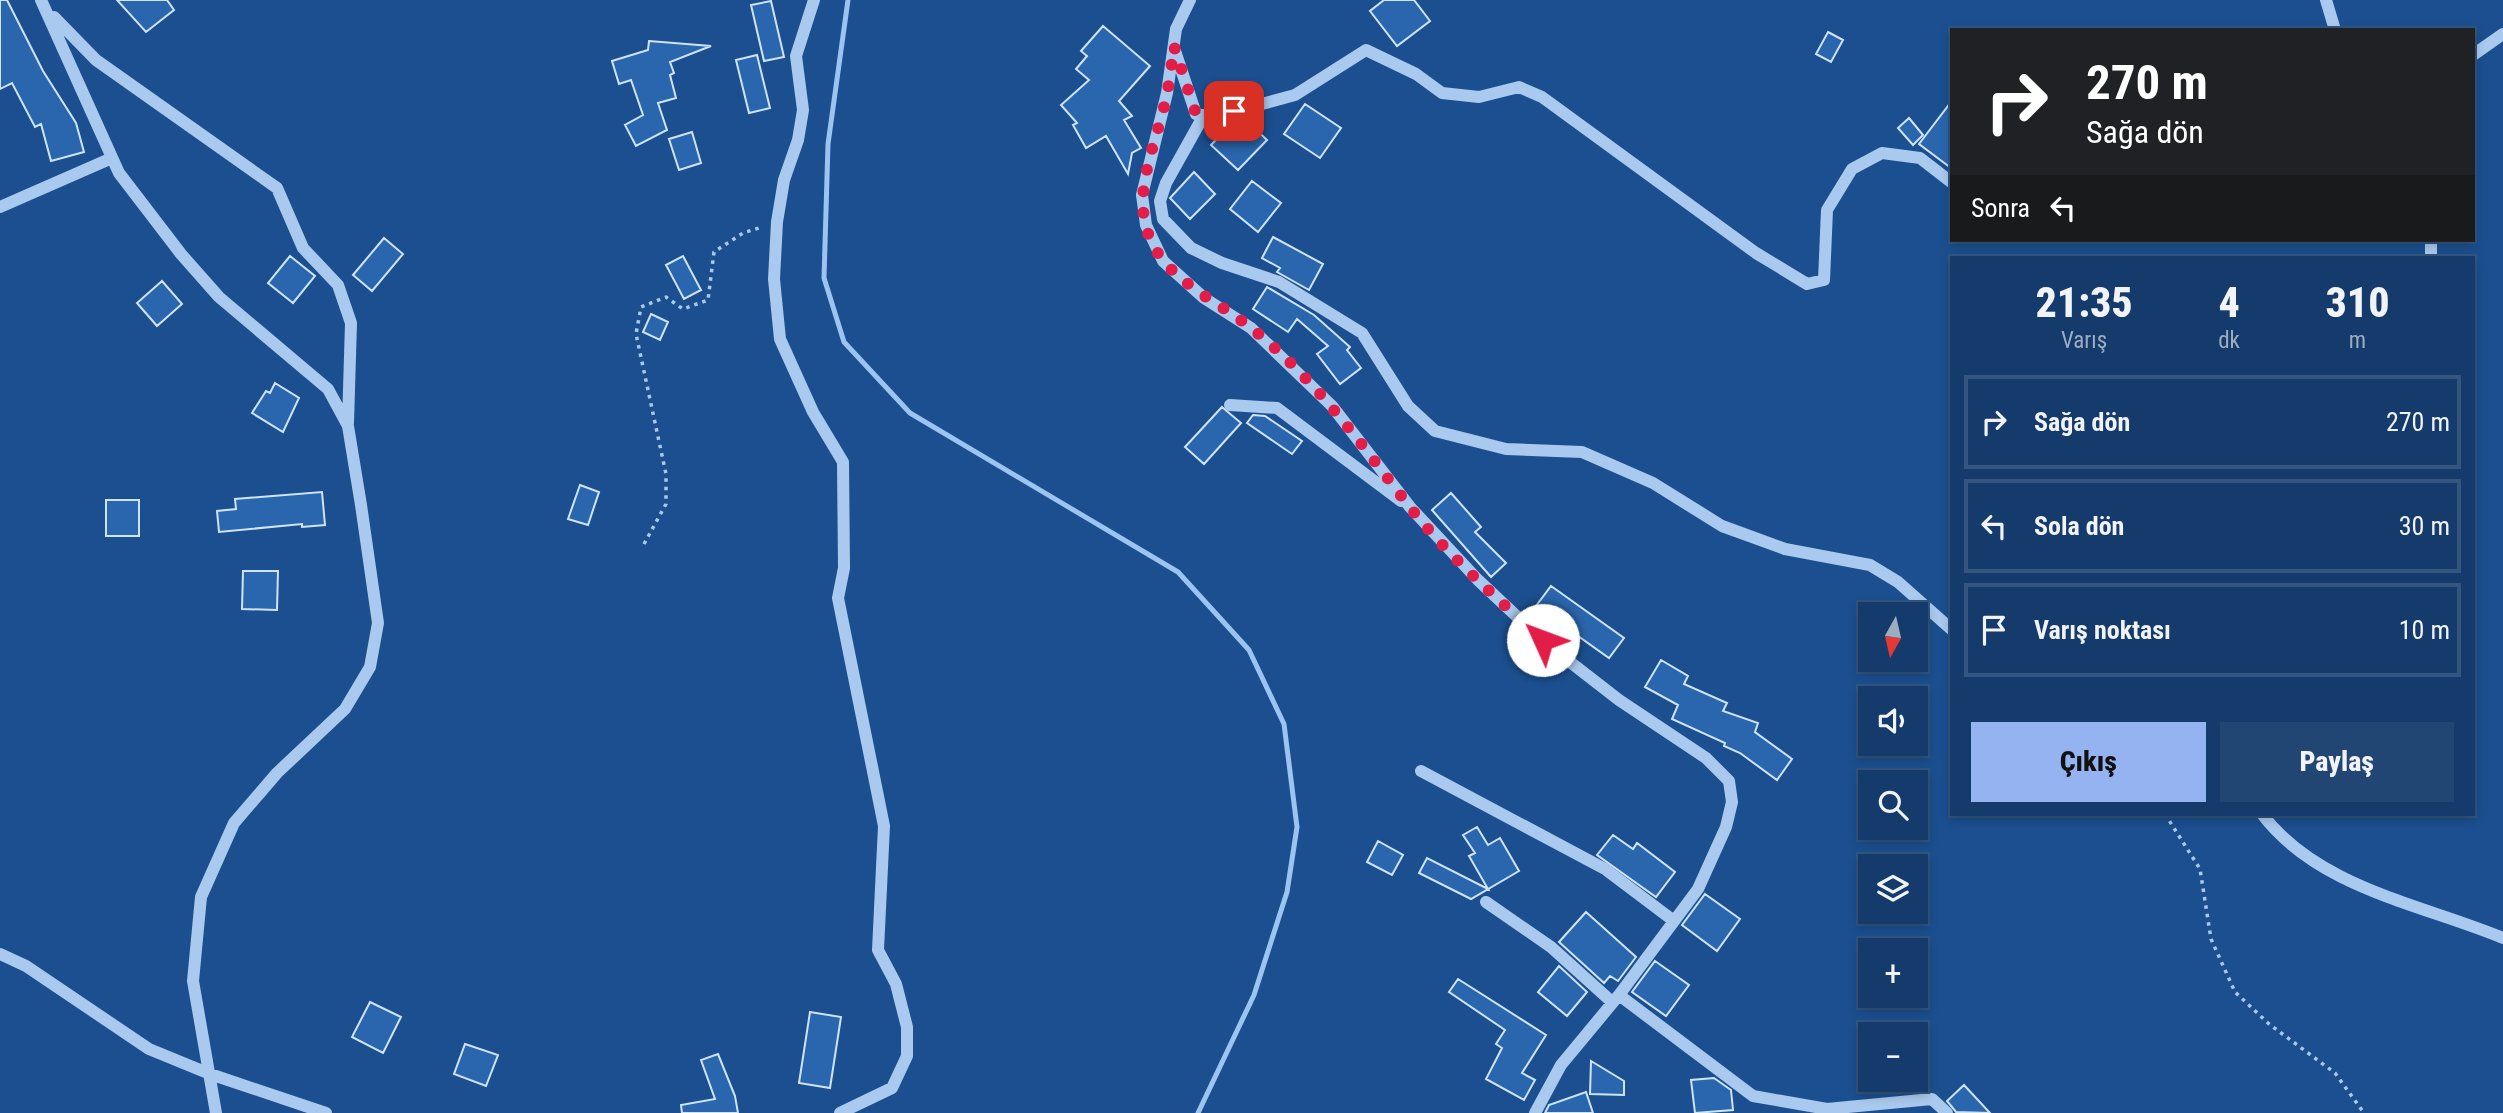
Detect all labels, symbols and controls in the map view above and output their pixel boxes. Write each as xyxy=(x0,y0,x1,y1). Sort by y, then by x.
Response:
text: 270 m xyxy=(2086,54,2208,111)
icon: right xyxy=(1971,56,2062,147)
pin xyxy=(1204,81,1264,141)
icon: arrive xyxy=(1215,92,1253,130)
text: Sağa dön xyxy=(2086,113,2204,151)
icon: left xyxy=(2044,189,2082,227)
text: Sonra xyxy=(1971,193,2030,223)
text: 21:35 xyxy=(2035,278,2133,327)
text: 4 xyxy=(2218,278,2240,327)
text: 310 xyxy=(2325,278,2389,327)
text: Varış xyxy=(2061,327,2107,354)
text: dk xyxy=(2218,327,2240,354)
text: m xyxy=(2349,327,2366,354)
icon: right xyxy=(1975,403,2013,441)
text: Sağa dön xyxy=(2034,407,2130,437)
text: 270 m xyxy=(2386,407,2450,437)
icon: left xyxy=(1975,507,2013,545)
text: Sola dön xyxy=(2034,511,2124,541)
text: 30 m xyxy=(2399,511,2450,541)
north arrow xyxy=(1858,602,1928,672)
map controls xyxy=(1858,602,1928,1092)
position arrow xyxy=(1506,603,1580,677)
icon: arrive xyxy=(1975,611,2013,649)
text: Varış noktası xyxy=(2034,615,2171,645)
text: 10 m xyxy=(2399,615,2450,645)
button: sound xyxy=(1858,686,1928,756)
button: Çıkış xyxy=(1971,722,2206,802)
button: Paylaş xyxy=(2220,722,2454,802)
button: search xyxy=(1858,770,1928,840)
button: layers xyxy=(1858,854,1928,924)
button: + xyxy=(1858,938,1928,1008)
button: − xyxy=(1858,1022,1928,1092)

